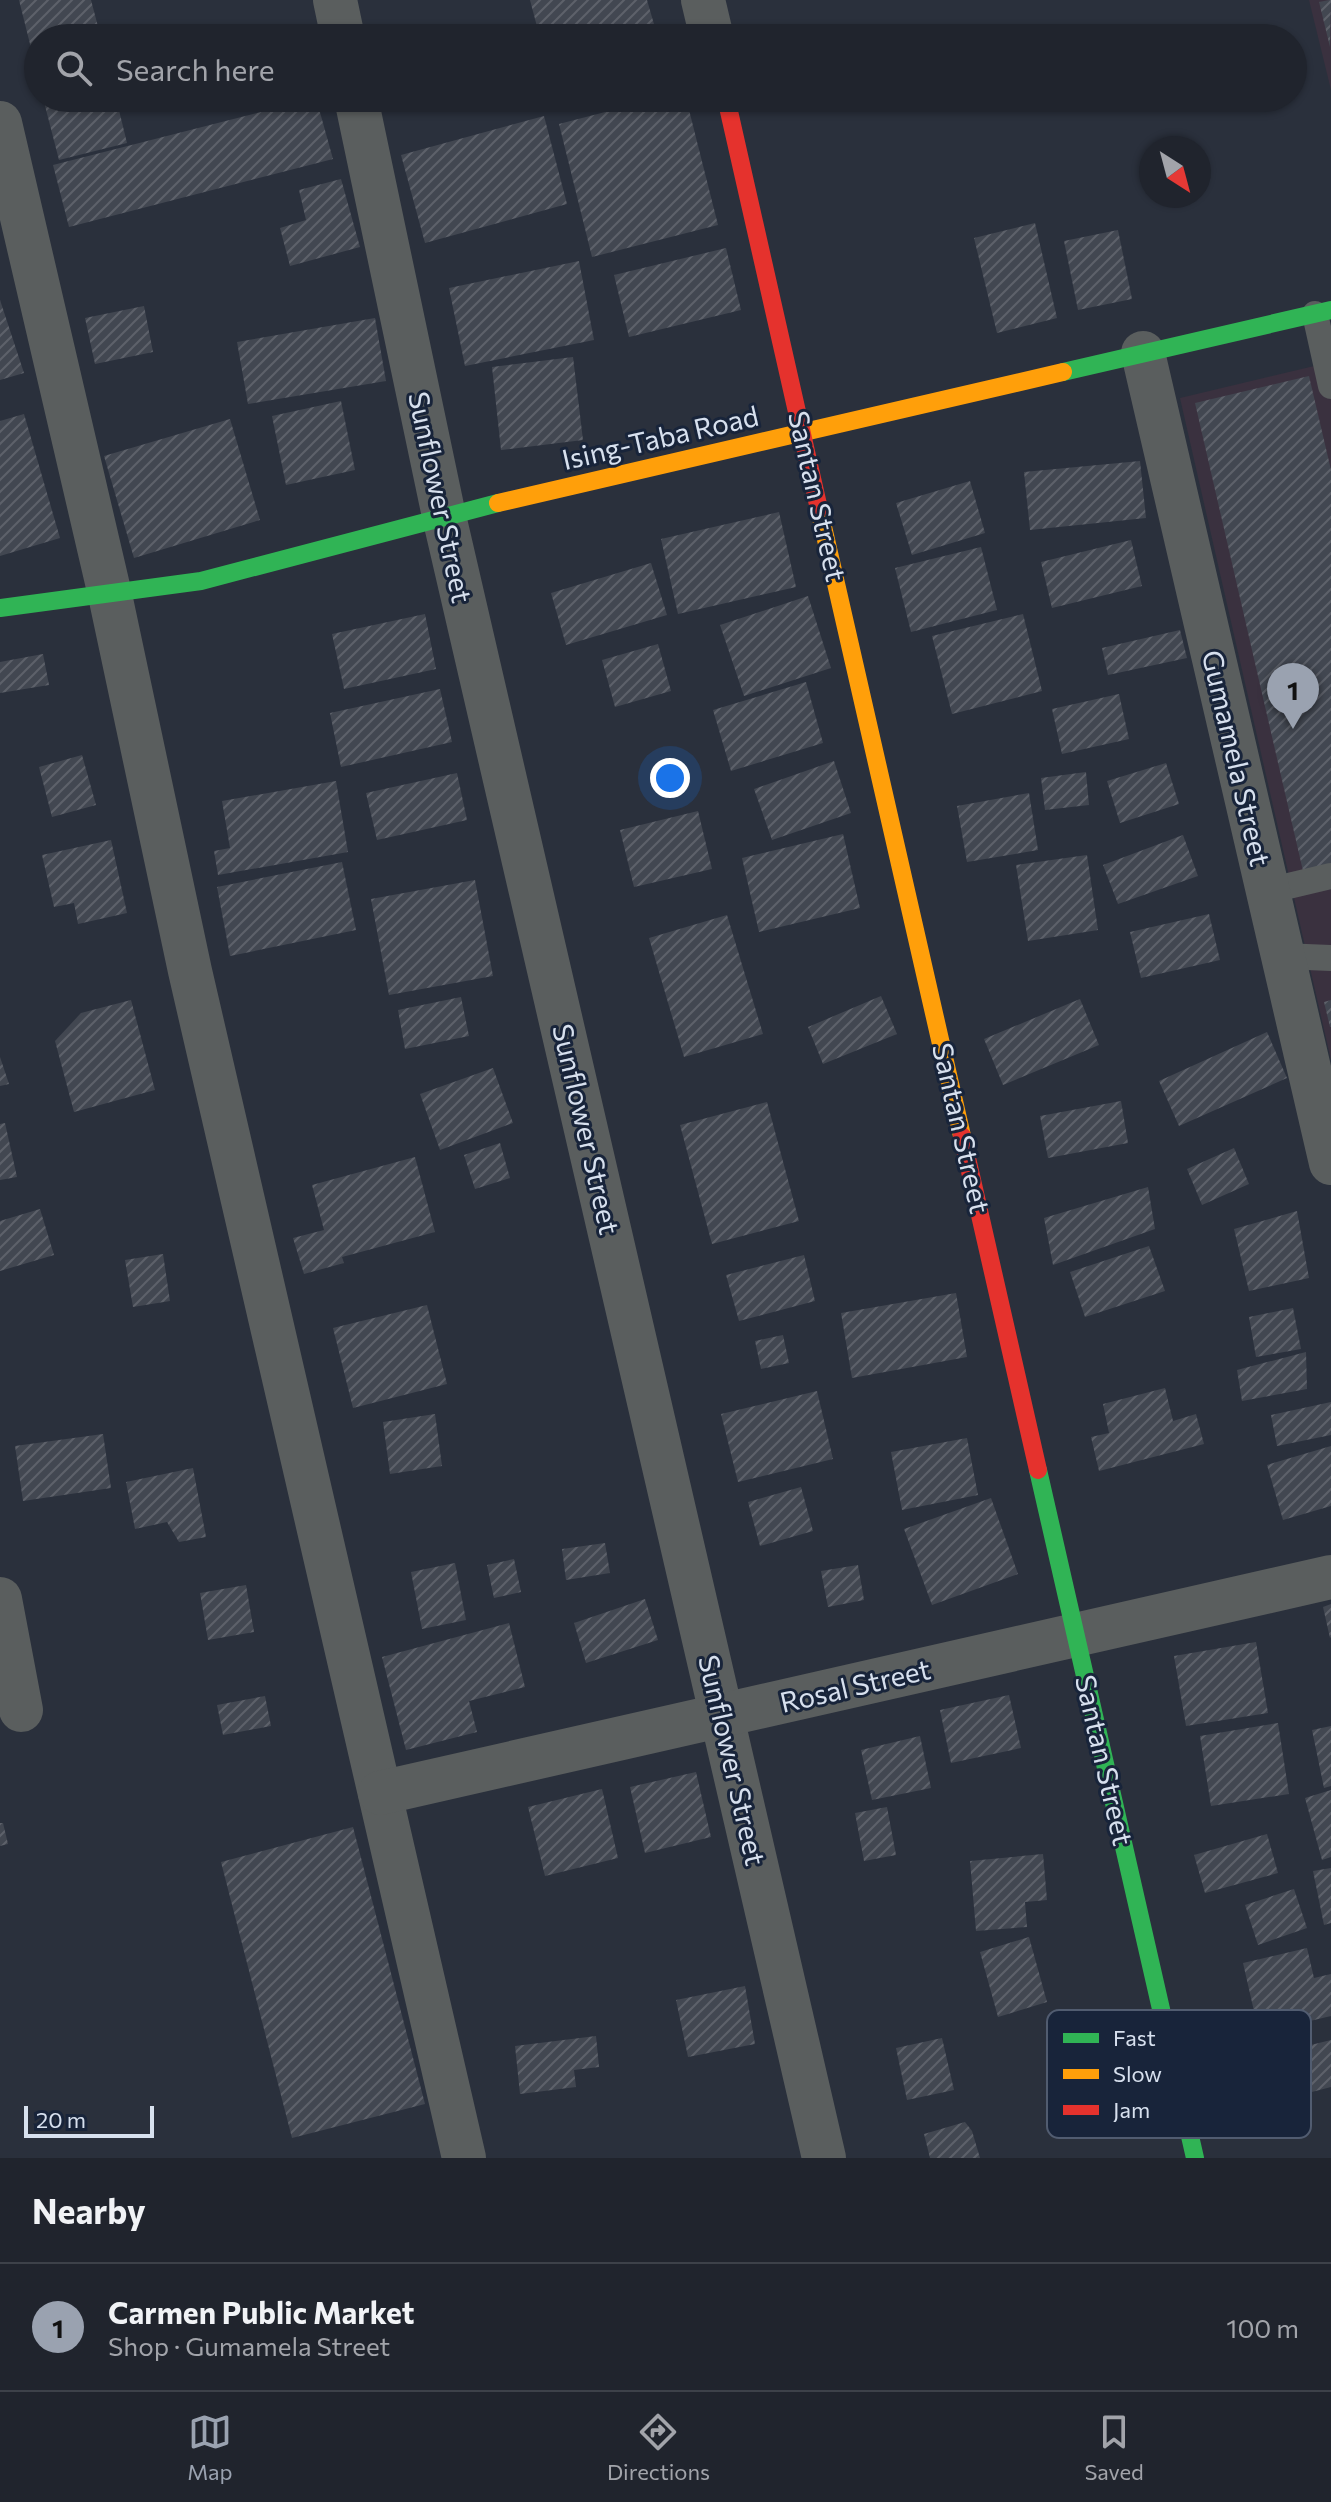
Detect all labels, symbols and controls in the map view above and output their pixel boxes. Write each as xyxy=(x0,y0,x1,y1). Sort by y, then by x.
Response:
search box xyxy=(24,24,1307,112)
icon: search xyxy=(52,46,96,90)
text: Search here xyxy=(116,50,275,87)
north arrow xyxy=(1139,136,1211,208)
street label: Sunflower Street xyxy=(402,388,480,606)
street label: Ising-Taba Road xyxy=(558,398,762,476)
street label: Santan Street xyxy=(782,408,854,584)
street label: Gumamela Street xyxy=(1196,647,1278,869)
pin: 1 xyxy=(1267,663,1319,729)
your location xyxy=(650,758,690,798)
street label: Sunflower Street xyxy=(546,1020,628,1238)
street label: Santan Street xyxy=(926,1040,998,1216)
street label: Sunflower Street xyxy=(692,1651,774,1869)
street label: Rosal Street xyxy=(776,1651,934,1719)
street label: Santan Street xyxy=(1069,1672,1141,1848)
legend xyxy=(1047,2010,1311,2138)
text: Fast xyxy=(1113,2024,1156,2051)
text: Slow xyxy=(1113,2060,1162,2087)
text: Jam xyxy=(1113,2096,1150,2123)
scale bar xyxy=(24,2102,154,2138)
text: 20 m xyxy=(36,2106,86,2133)
text: Nearby xyxy=(32,2189,146,2231)
text: Carmen Public Market xyxy=(108,2293,414,2330)
text: 1 xyxy=(52,2312,64,2343)
text: 100 m xyxy=(1226,2312,1299,2343)
text: Shop · Gumamela Street xyxy=(108,2330,390,2361)
tab: Map xyxy=(187,2410,233,2485)
tab: Directions xyxy=(607,2410,710,2485)
tab: Saved xyxy=(1084,2410,1144,2485)

